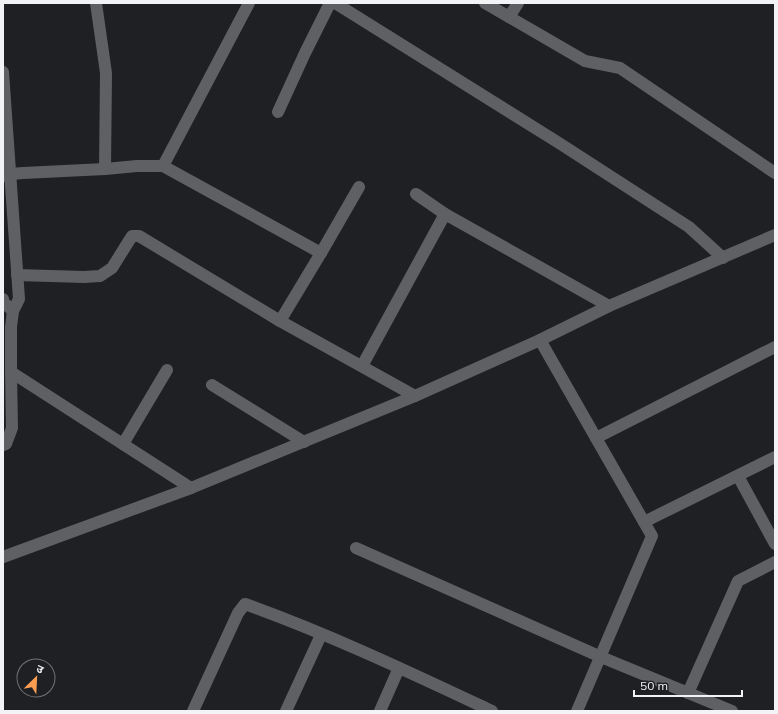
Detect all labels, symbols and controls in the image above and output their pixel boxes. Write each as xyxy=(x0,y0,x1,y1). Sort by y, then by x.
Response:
north arrow xyxy=(16,658,56,698)
text: उ xyxy=(34,661,46,677)
scale bar xyxy=(634,672,742,698)
text: 50 m xyxy=(640,678,668,693)

